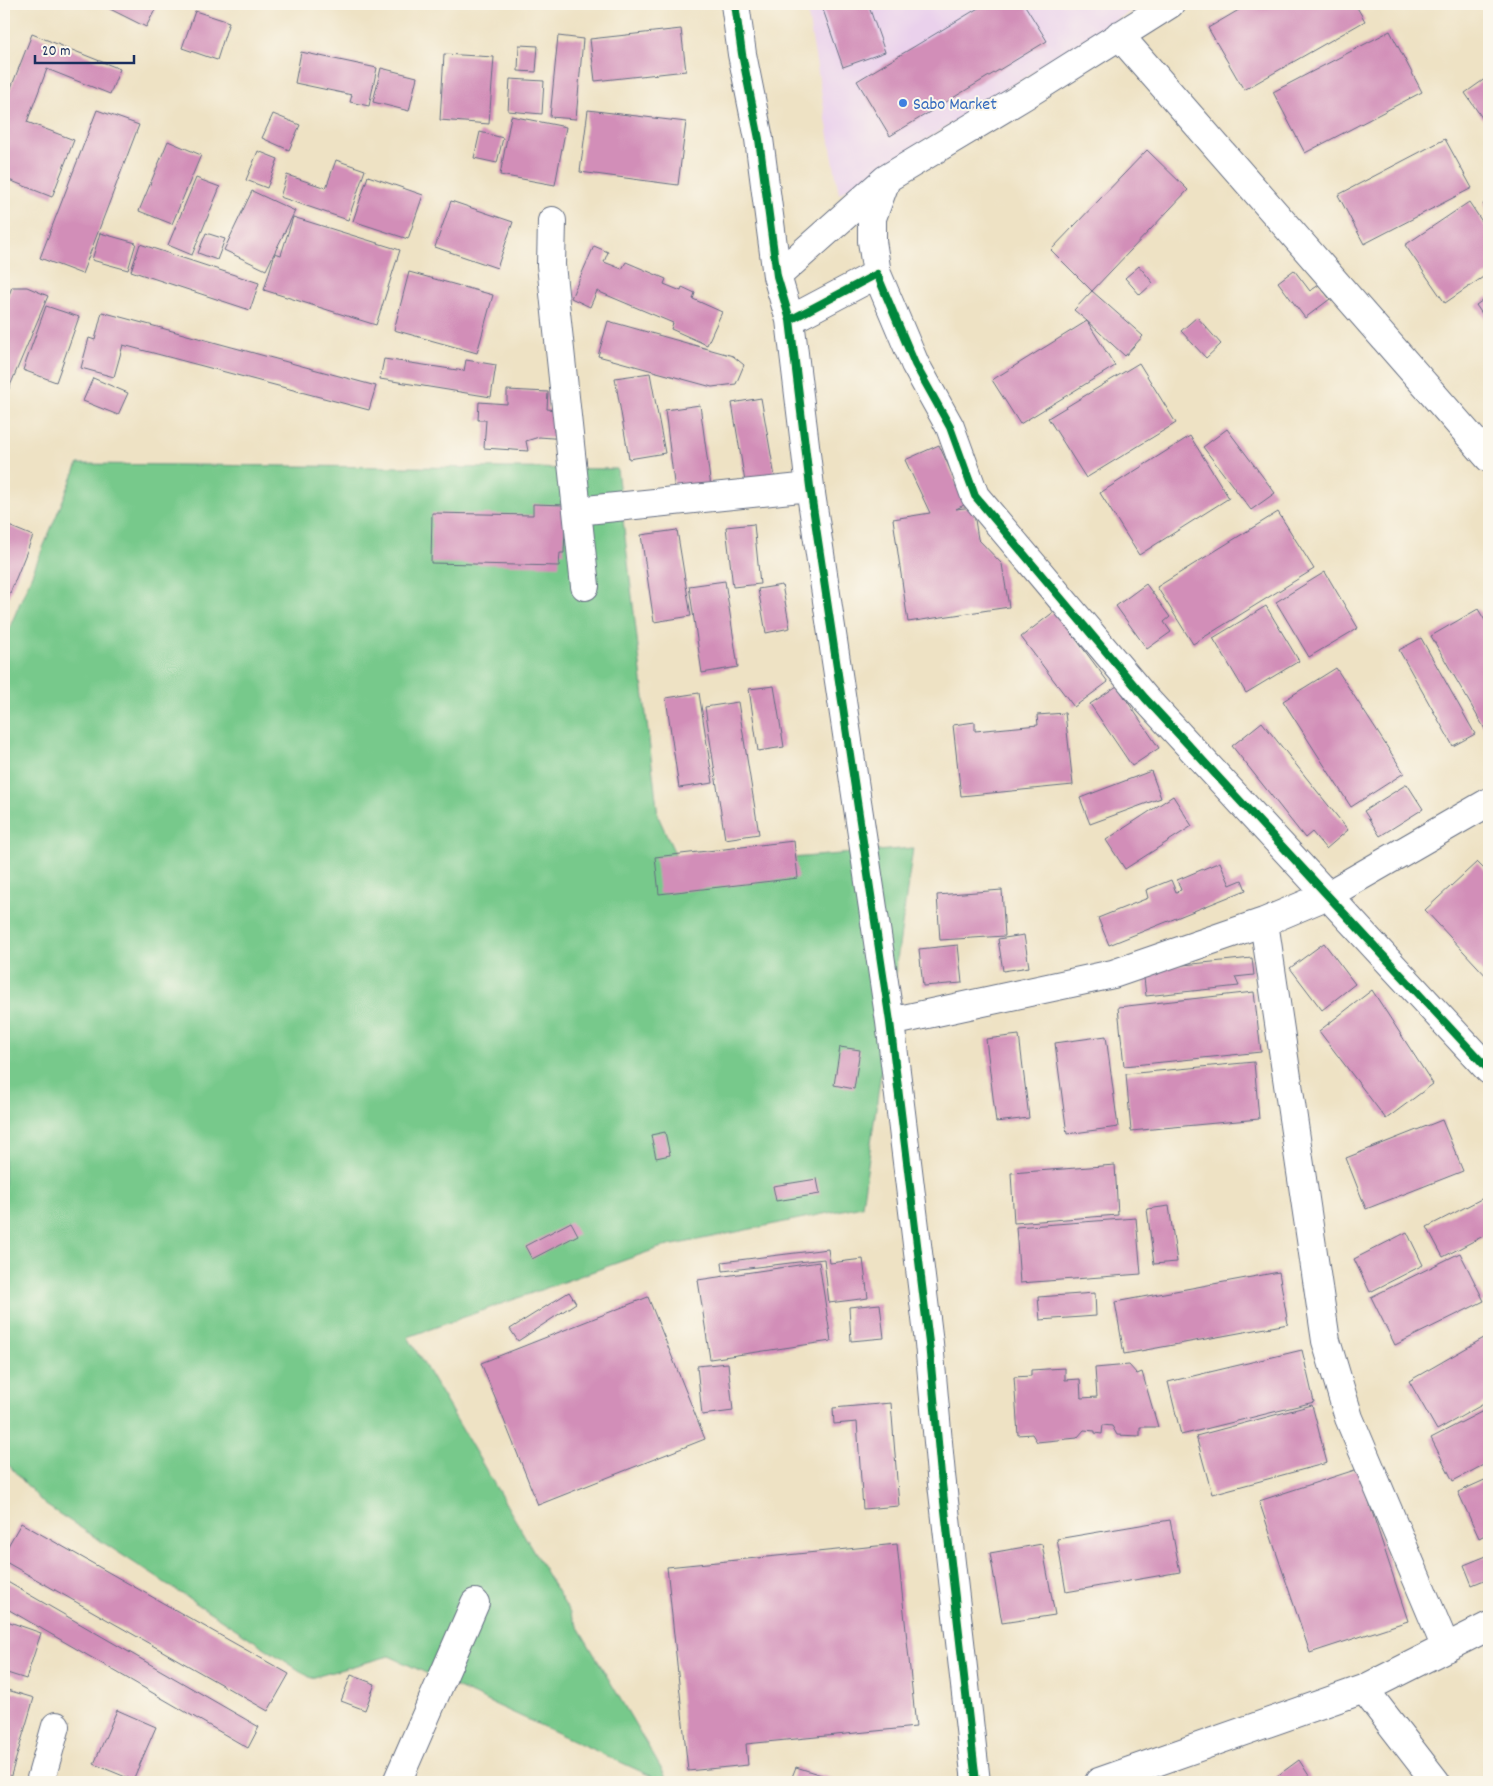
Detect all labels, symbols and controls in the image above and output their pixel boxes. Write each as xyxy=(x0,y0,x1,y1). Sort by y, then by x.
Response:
scale bar xyxy=(35,32,134,64)
text: 20 m xyxy=(42,41,70,63)
place label: Sabo Market xyxy=(913,93,997,118)
marker: Sabo Market xyxy=(897,97,909,109)

